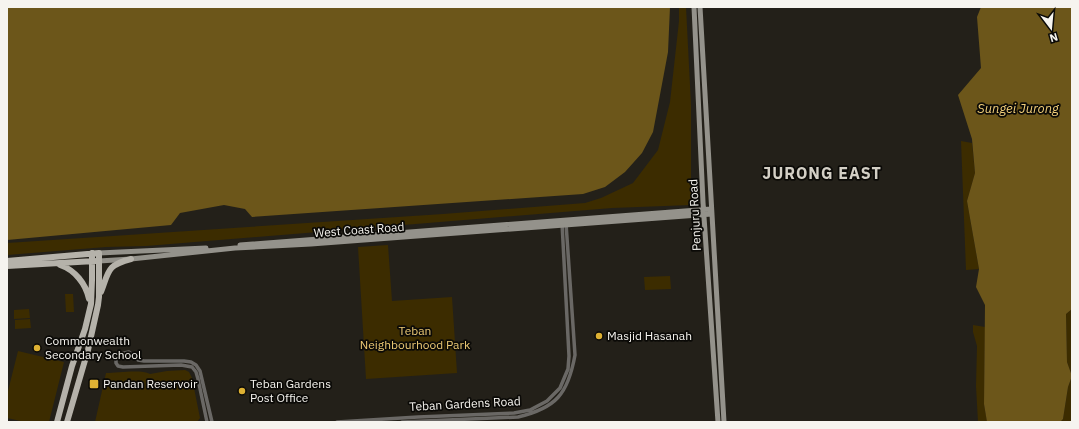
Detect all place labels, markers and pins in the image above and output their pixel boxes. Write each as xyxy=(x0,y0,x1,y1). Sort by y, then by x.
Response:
place label: Masjid Hasanah xyxy=(607,328,692,343)
marker: Masjid Hasanah xyxy=(594,331,604,341)
place label: Commonwealth Secondary School xyxy=(45,333,141,362)
marker: Commonwealth Secondary School xyxy=(32,343,42,353)
place label: Pandan Reservoir xyxy=(103,376,198,391)
place label: Teban Gardens Post Office xyxy=(250,376,331,405)
marker: Pandan Reservoir xyxy=(88,378,100,390)
marker: Teban Gardens Post Office xyxy=(237,386,247,396)

